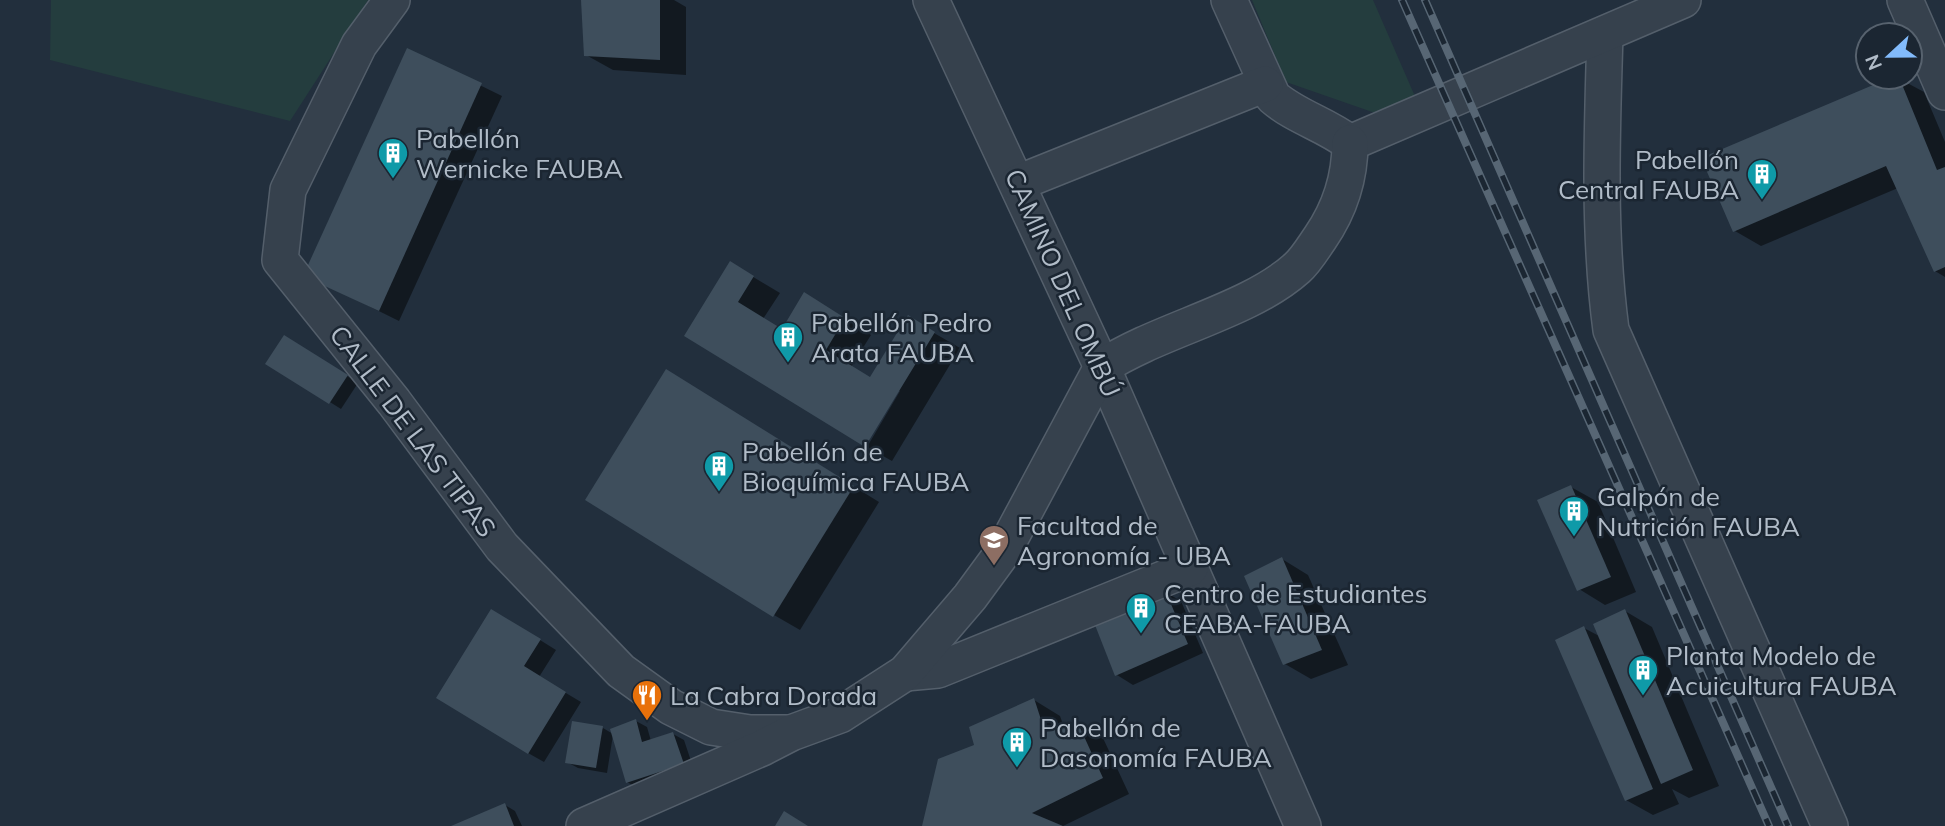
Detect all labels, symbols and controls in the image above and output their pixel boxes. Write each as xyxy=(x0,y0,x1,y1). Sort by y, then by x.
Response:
north arrow xyxy=(1854,21,1924,91)
text: N xyxy=(1859,51,1887,74)
place label: Pabellón Wernicke FAUBA xyxy=(416,122,623,185)
building icon: Pabellón Wernicke FAUBA xyxy=(376,136,410,180)
place label: Pabellón Central FAUBA xyxy=(1558,143,1739,206)
building icon: Pabellón Central FAUBA xyxy=(1745,157,1779,201)
street label: CAMINO DEL OMBÚ xyxy=(998,164,1128,402)
place label: Pabellón Pedro Arata FAUBA xyxy=(811,306,992,369)
street label: CALLE DE LAS TIPAS xyxy=(323,319,503,543)
building icon: Pabellón Pedro Arata FAUBA xyxy=(771,320,805,364)
place label: Pabellón de Bioquímica FAUBA xyxy=(742,435,969,498)
building icon: Pabellón de Bioquímica FAUBA xyxy=(702,449,736,493)
place label: Galpón de Nutrición FAUBA xyxy=(1597,480,1800,543)
building icon: Galpón de Nutrición FAUBA xyxy=(1557,494,1591,538)
place label: Facultad de Agronomía - UBA xyxy=(1017,509,1231,572)
school or university icon: Facultad de Agronomía - UBA xyxy=(977,523,1011,567)
place label: Centro de Estudiantes CEABA-FAUBA xyxy=(1164,577,1427,640)
building icon: Centro de Estudiantes CEABA-FAUBA xyxy=(1124,591,1158,635)
place label: Planta Modelo de Acuicultura FAUBA xyxy=(1666,639,1897,702)
building icon: Planta Modelo de Acuicultura FAUBA xyxy=(1626,653,1660,697)
restaurant icon: La Cabra Dorada xyxy=(630,678,664,722)
place label: La Cabra Dorada xyxy=(670,679,877,712)
place label: Pabellón de Dasonomía FAUBA xyxy=(1040,711,1272,774)
building icon: Pabellón de Dasonomía FAUBA xyxy=(1000,725,1034,769)

